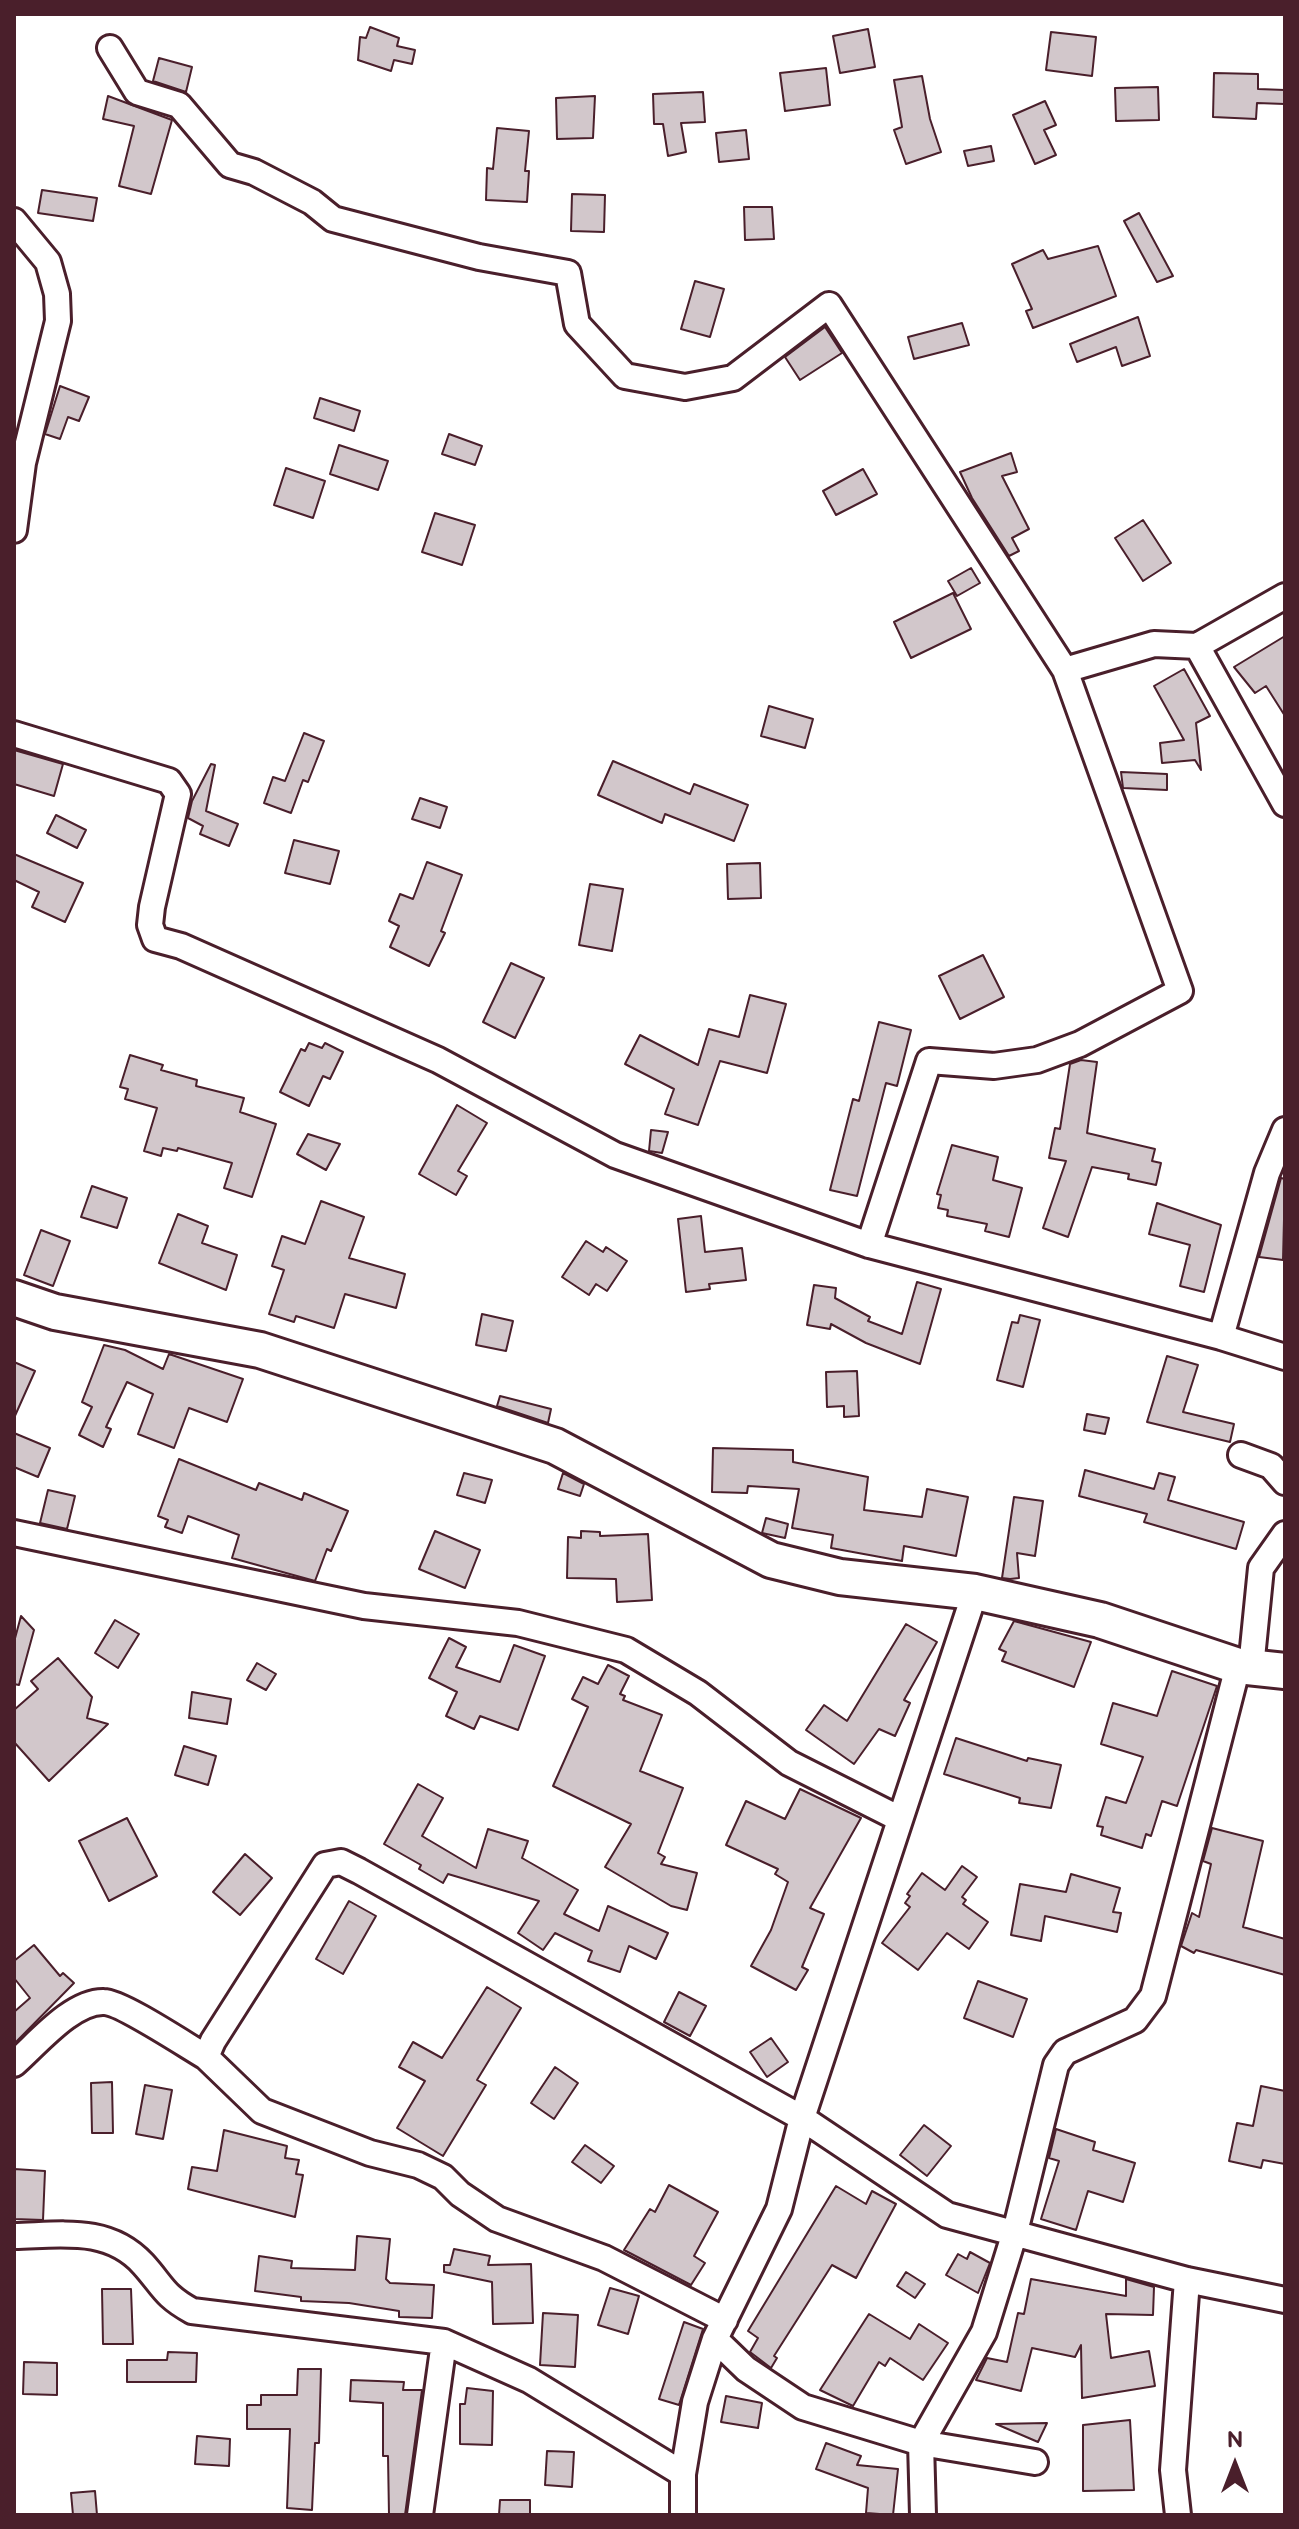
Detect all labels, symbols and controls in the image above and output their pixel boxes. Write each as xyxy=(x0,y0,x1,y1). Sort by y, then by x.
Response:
north arrow xyxy=(1195,2425,1275,2505)
text: N xyxy=(1227,2427,1243,2454)

